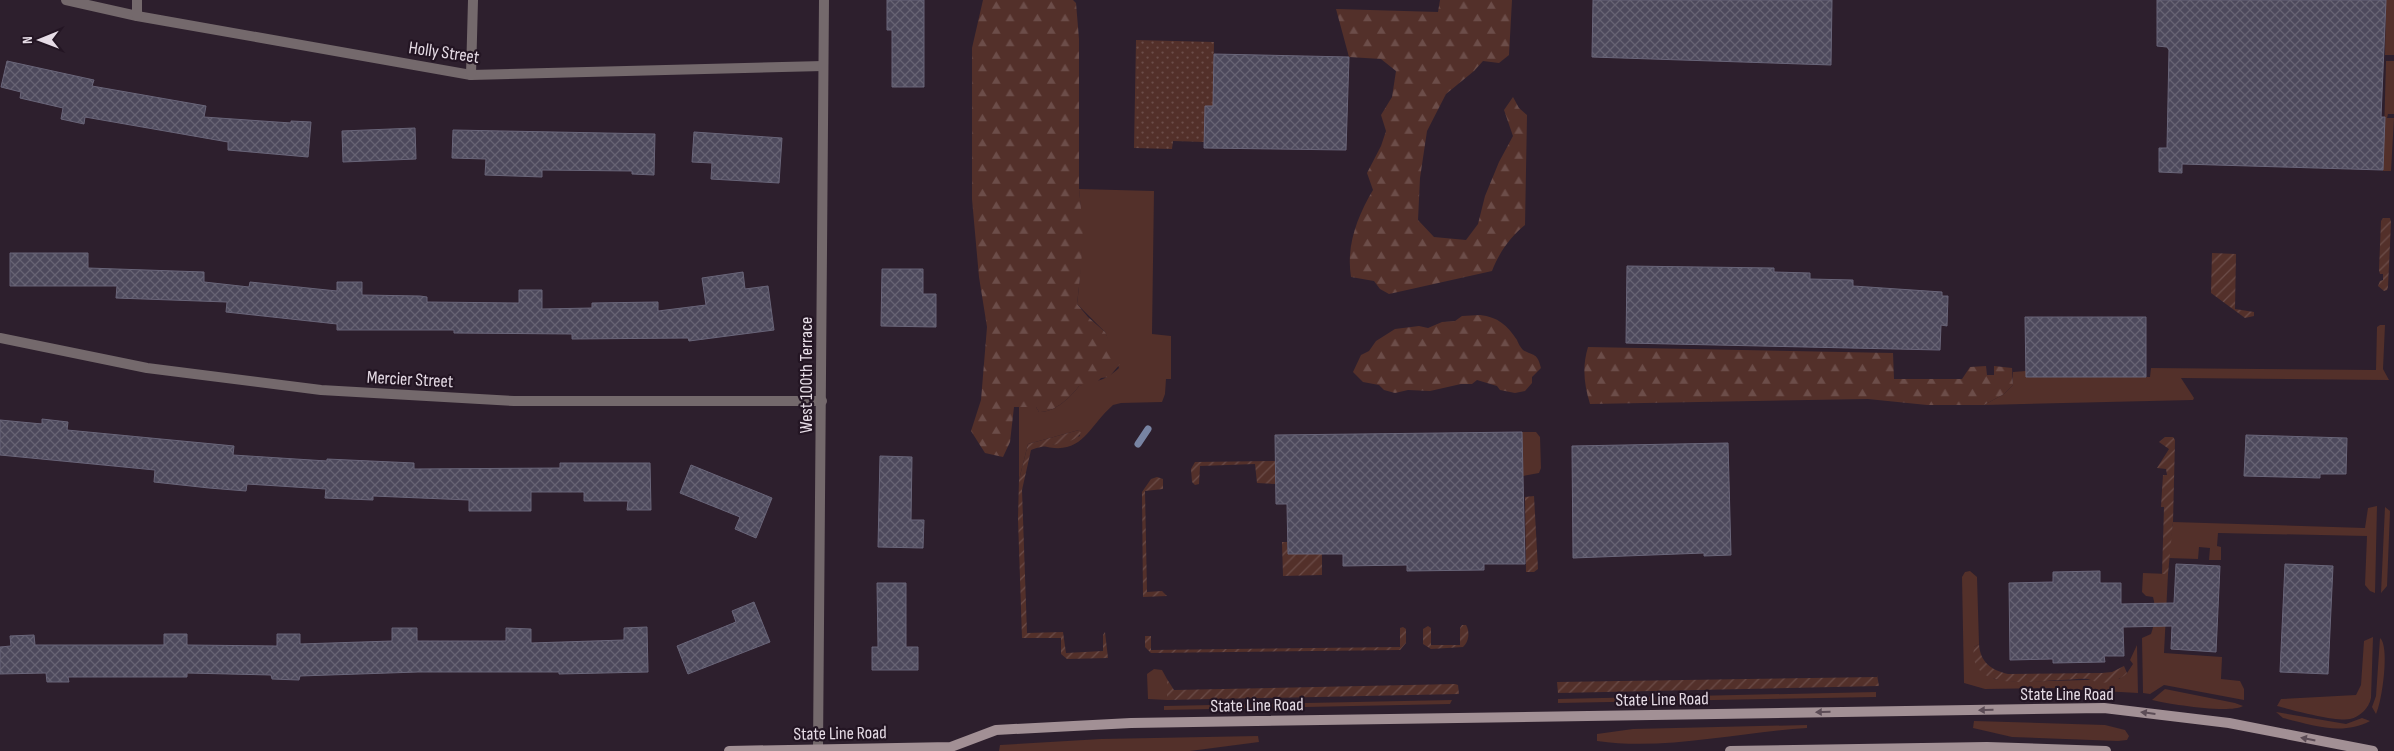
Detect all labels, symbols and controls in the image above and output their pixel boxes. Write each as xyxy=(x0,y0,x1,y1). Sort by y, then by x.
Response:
north arrow xyxy=(15,15,65,65)
text: N xyxy=(19,36,36,44)
street label: Holly Street xyxy=(407,37,481,68)
street label: West 100th Terrace xyxy=(796,317,817,433)
street label: Mercier Street xyxy=(366,367,454,392)
street label: State Line Road xyxy=(2020,684,2114,705)
street label: State Line Road xyxy=(1615,688,1709,711)
street label: State Line Road xyxy=(1210,694,1304,717)
one-way arrow xyxy=(1977,706,1993,714)
one-way arrow xyxy=(1815,709,1831,717)
one-way arrow xyxy=(2139,709,2155,717)
street label: State Line Road xyxy=(793,722,887,745)
one-way arrow xyxy=(2300,734,2316,742)

